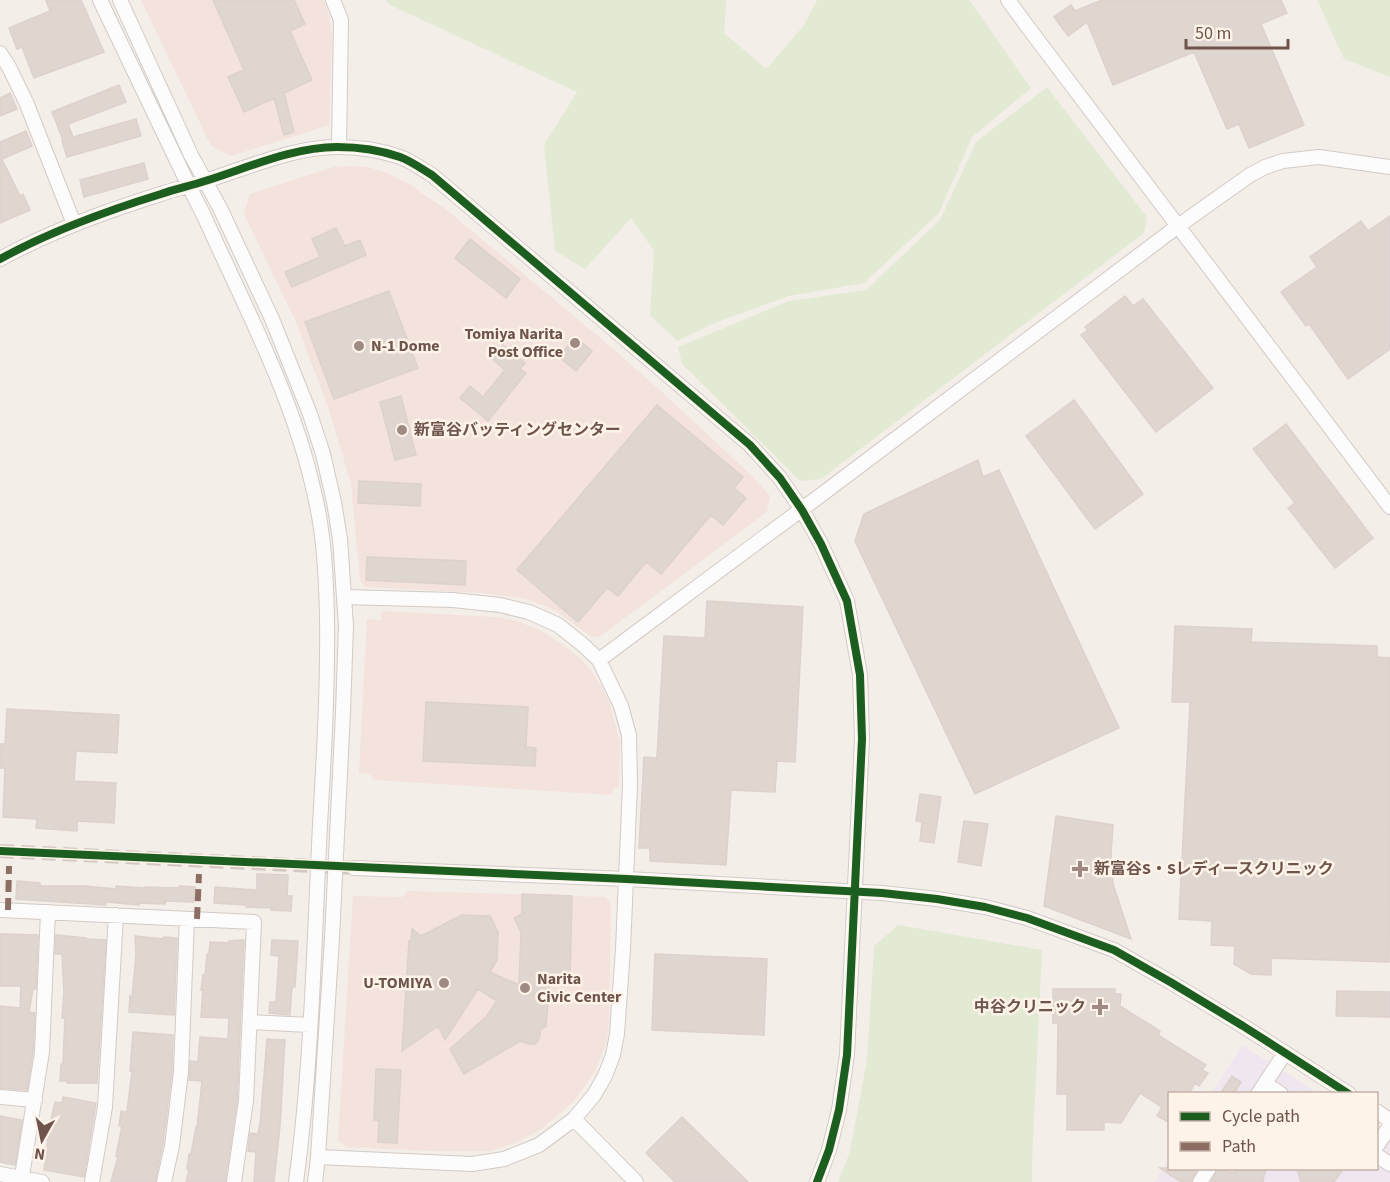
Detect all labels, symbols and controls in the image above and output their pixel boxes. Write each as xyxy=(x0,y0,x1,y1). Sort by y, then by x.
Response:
scale bar xyxy=(1186,12,1288,50)
text: 50 m xyxy=(1195,21,1231,46)
place label: Tomiya Narita Post Office xyxy=(465,323,563,363)
place label: N-1 Dome xyxy=(371,335,440,357)
marker: Tomiya Narita Post Office xyxy=(568,336,582,350)
marker: N-1 Dome xyxy=(352,339,366,353)
place label: 新富谷バッティングセンター xyxy=(414,419,621,441)
marker: 新富谷バッティングセンター xyxy=(395,423,409,437)
place label: 新富谷S・Sレディースクリニック xyxy=(1094,858,1334,880)
marker: 新富谷S・Sレディースクリニック xyxy=(1071,860,1089,878)
place label: Narita Civic Center xyxy=(537,968,622,1008)
place label: U-TOMIYA xyxy=(363,972,433,994)
marker: U-TOMIYA xyxy=(437,976,451,990)
marker: Narita Civic Center xyxy=(518,981,532,995)
place label: 中谷クリニック xyxy=(974,996,1086,1018)
marker: 中谷クリニック xyxy=(1091,998,1109,1016)
legend xyxy=(1168,1092,1378,1170)
text: Cycle path xyxy=(1222,1104,1300,1129)
north arrow xyxy=(12,1110,72,1170)
text: Path xyxy=(1222,1134,1256,1159)
text: N xyxy=(33,1142,47,1166)

